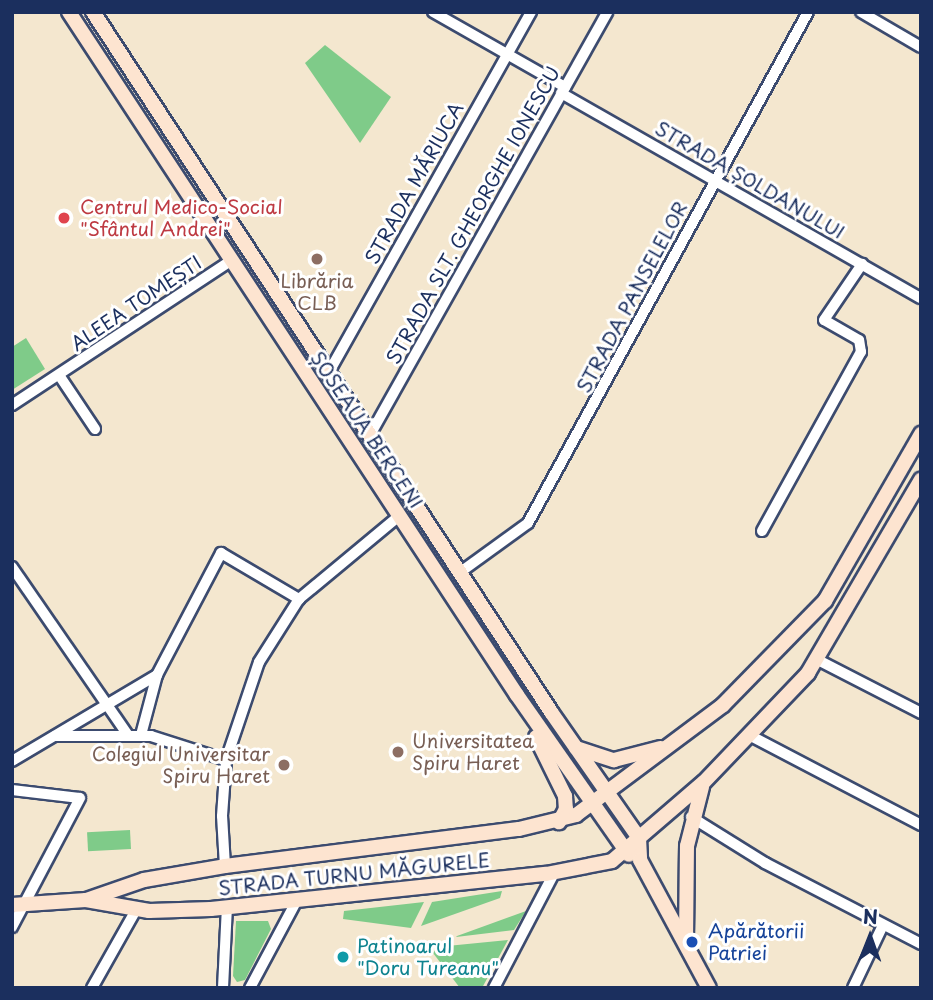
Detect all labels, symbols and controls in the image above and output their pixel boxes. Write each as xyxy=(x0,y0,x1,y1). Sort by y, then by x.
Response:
street label: STRADA SLT. GHEORGHE IONESCU xyxy=(381,62,565,368)
street label: STRADA MĂRIUCA xyxy=(359,97,469,269)
street label: STRADA ȘOLDANULUI xyxy=(651,116,849,244)
place label: Centrul Medico-Social "Sfântul Andrei" xyxy=(80,196,283,240)
street label: STRADA PANSELELOR xyxy=(571,197,693,397)
marker: Centrul Medico-Social "Sfântul Andrei" xyxy=(54,208,74,228)
street label: ALEEA TOMEȘTI xyxy=(65,250,207,356)
marker: Librăria CLB xyxy=(309,251,325,267)
place label: Librăria CLB xyxy=(281,270,353,314)
street label: ȘOSEAUA BERCENI xyxy=(306,348,428,512)
place label: Universitatea Spiru Haret xyxy=(412,730,534,774)
place label: Colegiul Universitar Spiru Haret xyxy=(92,743,270,787)
marker: Universitatea Spiru Haret xyxy=(390,744,406,760)
marker: Colegiul Universitar Spiru Haret xyxy=(276,757,292,773)
street label: STRADA TURNU MĂGURELE xyxy=(217,848,491,900)
north arrow xyxy=(835,902,905,972)
text: N xyxy=(863,902,878,930)
place label: Apărătorii Patriei xyxy=(708,920,804,964)
marker: Apărătorii Patriei xyxy=(682,932,702,952)
place label: Patinoarul "Doru Tureanu" xyxy=(357,935,499,979)
marker: Patinoarul "Doru Tureanu" xyxy=(335,949,351,965)

